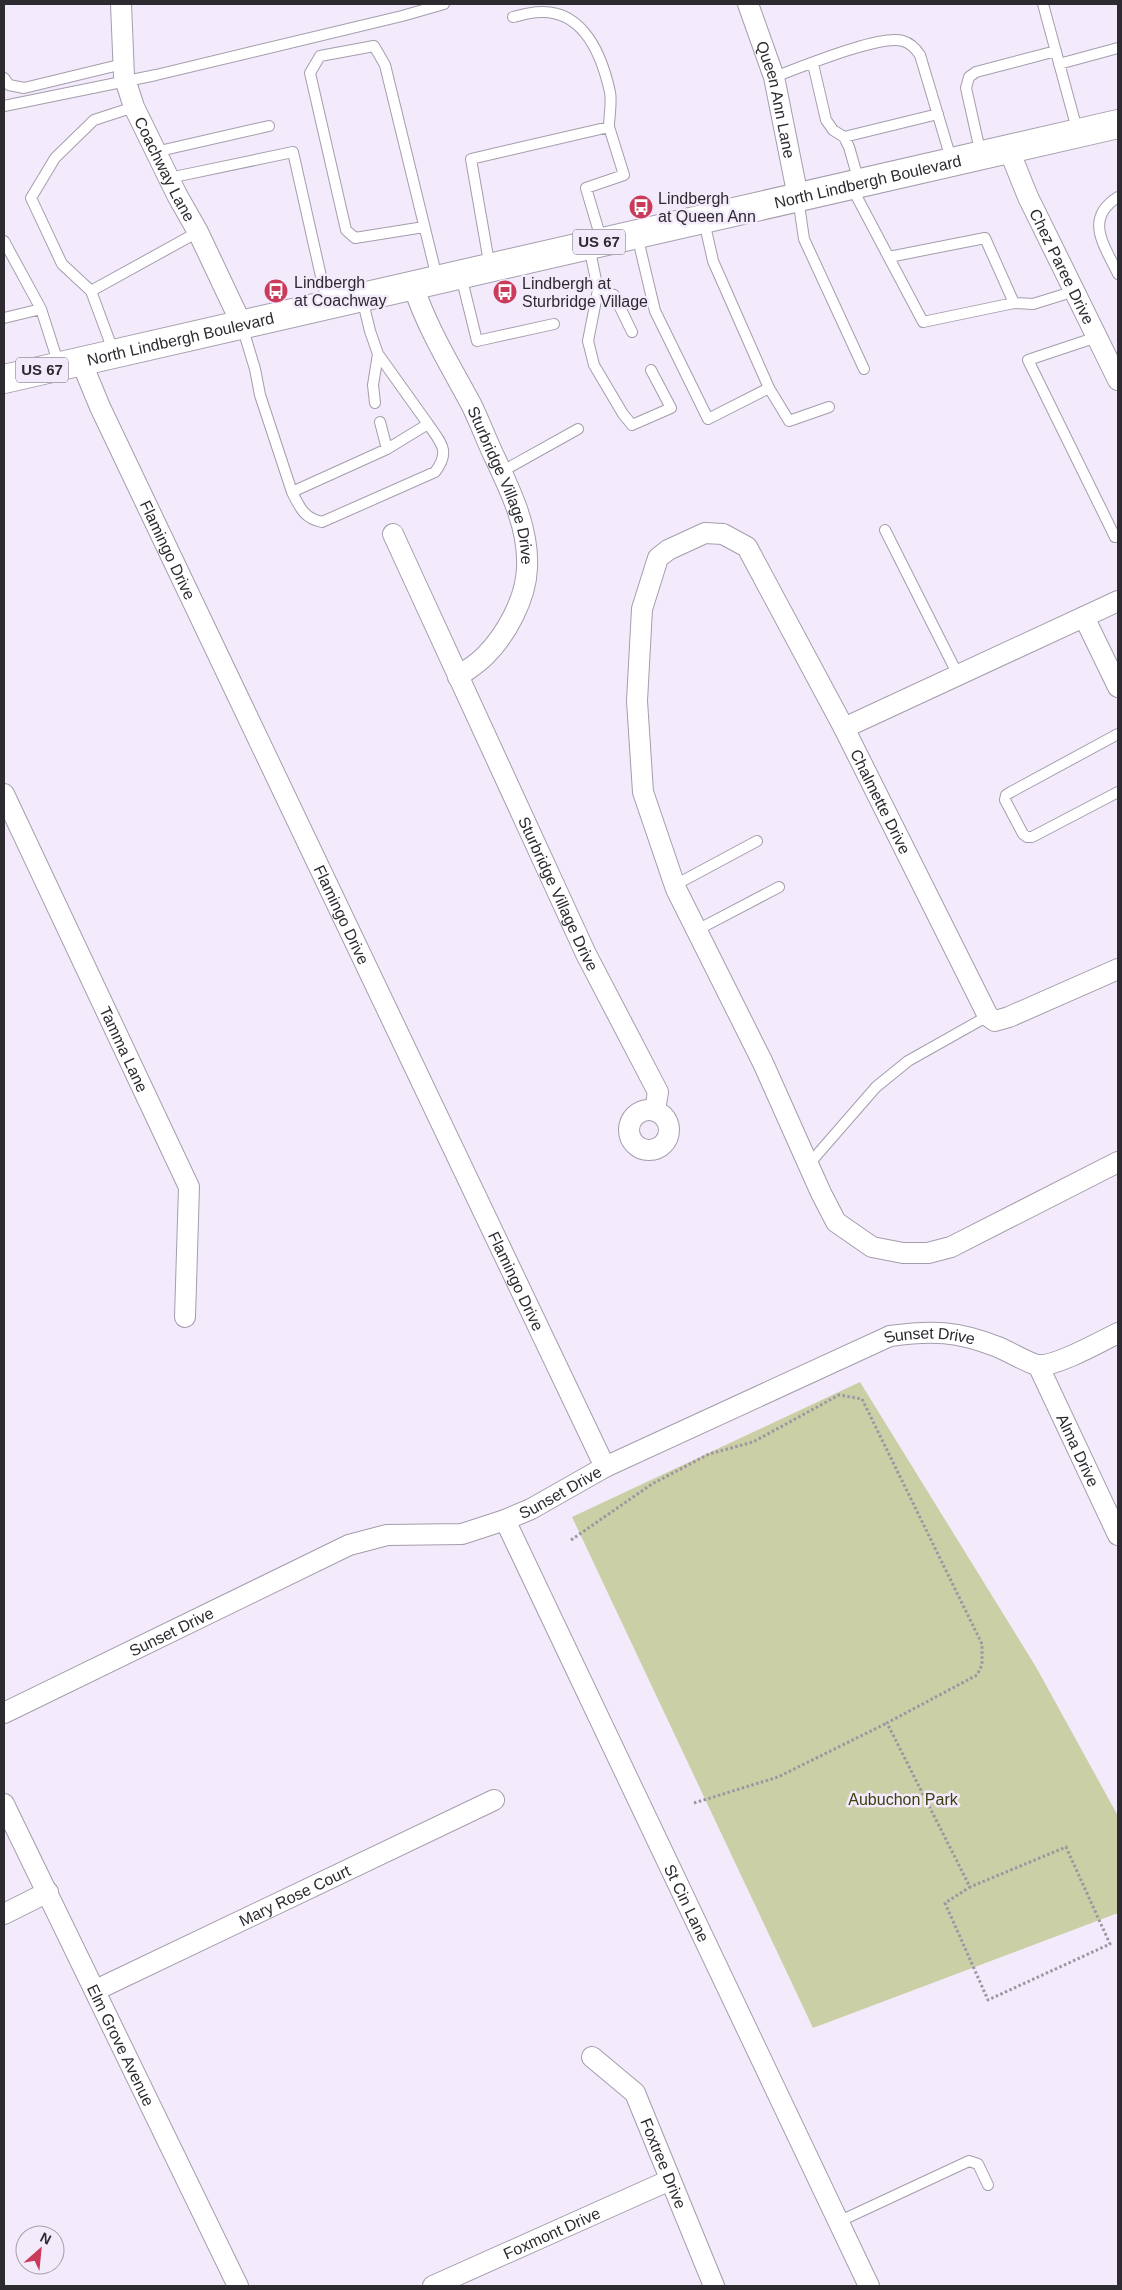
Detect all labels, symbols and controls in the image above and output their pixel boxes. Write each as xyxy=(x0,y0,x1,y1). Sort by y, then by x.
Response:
street label: Queen Ann Lane xyxy=(753,39,798,160)
street label: Coachway Lane xyxy=(131,114,198,225)
street label: North Lindbergh Boulevard xyxy=(773,152,963,211)
place label: Lindbergh at Queen Ann xyxy=(658,190,756,225)
bus stop icon: Lindbergh at Queen Ann xyxy=(628,194,654,220)
street label: Chez Paree Drive xyxy=(1026,206,1097,327)
road number: US 67 xyxy=(573,230,625,254)
place label: Lindbergh at Coachway xyxy=(294,274,387,309)
place label: Lindbergh at Sturbridge Village xyxy=(522,275,648,310)
bus stop icon: Lindbergh at Coachway xyxy=(263,278,289,304)
bus stop icon: Lindbergh at Sturbridge Village xyxy=(492,279,518,305)
street label: North Lindbergh Boulevard xyxy=(85,309,276,369)
road number: US 67 xyxy=(16,358,68,382)
street label: Sturbridge Village Drive xyxy=(464,404,535,565)
street label: Flamingo Drive xyxy=(137,498,198,602)
street label: Chalmette Drive xyxy=(847,746,914,857)
street label: Sturbridge Village Drive xyxy=(515,814,601,974)
street label: Flamingo Drive xyxy=(311,863,372,967)
street label: Tamma Lane xyxy=(96,1004,151,1095)
street label: Flamingo Drive xyxy=(485,1229,547,1334)
street label: Sunset Drive xyxy=(881,1325,977,1348)
street label: Alma Drive xyxy=(1053,1411,1102,1489)
street label: Sunset Drive xyxy=(517,1463,605,1522)
street label: Sunset Drive xyxy=(127,1604,216,1660)
park label: Aubuchon Park xyxy=(848,1791,959,1808)
street label: Mary Rose Court xyxy=(236,1862,354,1929)
street label: St Cin Lane xyxy=(661,1862,712,1945)
street label: Elm Grove Avenue xyxy=(84,1982,157,2109)
street label: Foxtree Drive xyxy=(637,2116,689,2211)
street label: Foxmont Drive xyxy=(501,2204,603,2262)
north arrow xyxy=(15,2225,65,2275)
text: N xyxy=(38,2229,54,2248)

